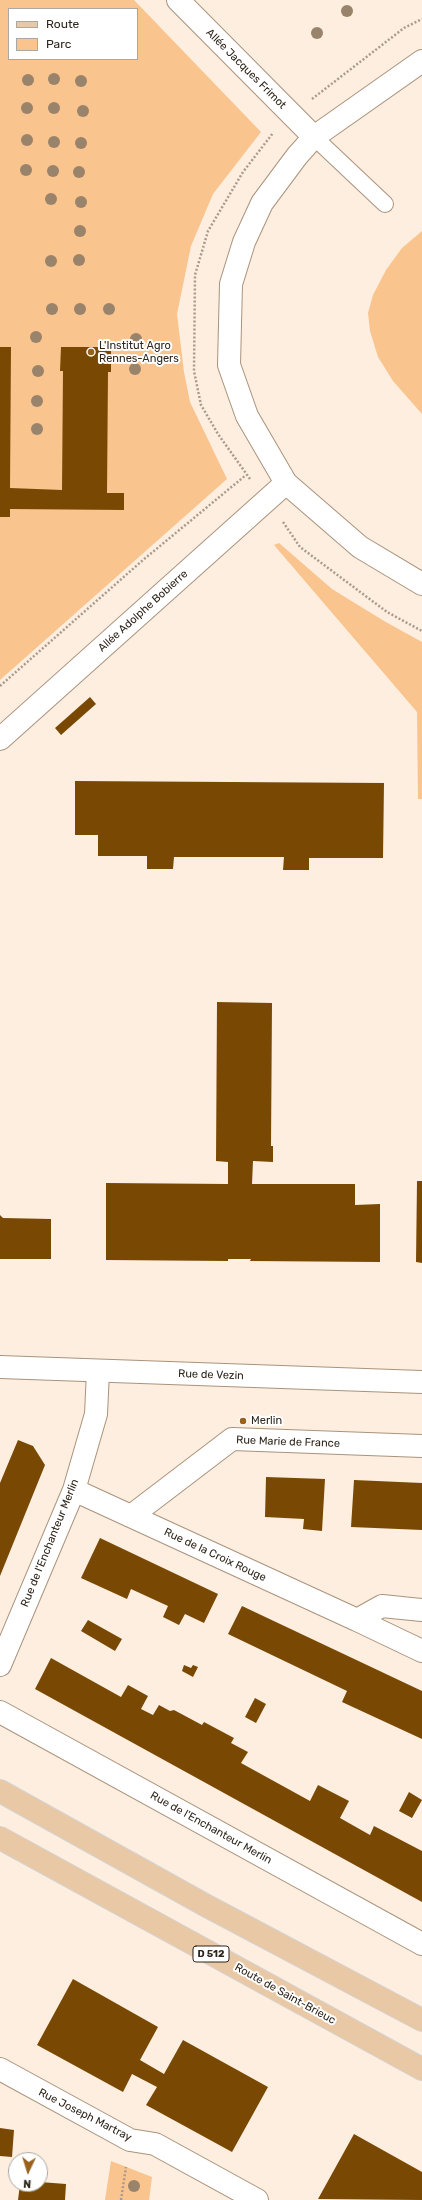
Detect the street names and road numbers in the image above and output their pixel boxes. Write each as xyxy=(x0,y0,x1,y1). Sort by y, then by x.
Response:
street label: Allée Jacques Frimot xyxy=(203,26,289,112)
street label: Allée Adolphe Bobierre xyxy=(95,567,191,655)
street label: Rue de Vezin xyxy=(178,1367,244,1383)
street label: Rue Marie de France xyxy=(236,1434,340,1450)
street label: Rue de l'Enchanteur Merlin xyxy=(18,1477,82,1609)
street label: Rue de la Croix Rouge xyxy=(162,1525,268,1585)
street label: Rue de l'Enchanteur Merlin xyxy=(148,1789,274,1867)
road number: D 512 xyxy=(193,1946,229,1962)
street label: Route de Saint-Brieuc xyxy=(232,1961,338,2027)
street label: Rue Joseph Martray xyxy=(36,2086,134,2144)

